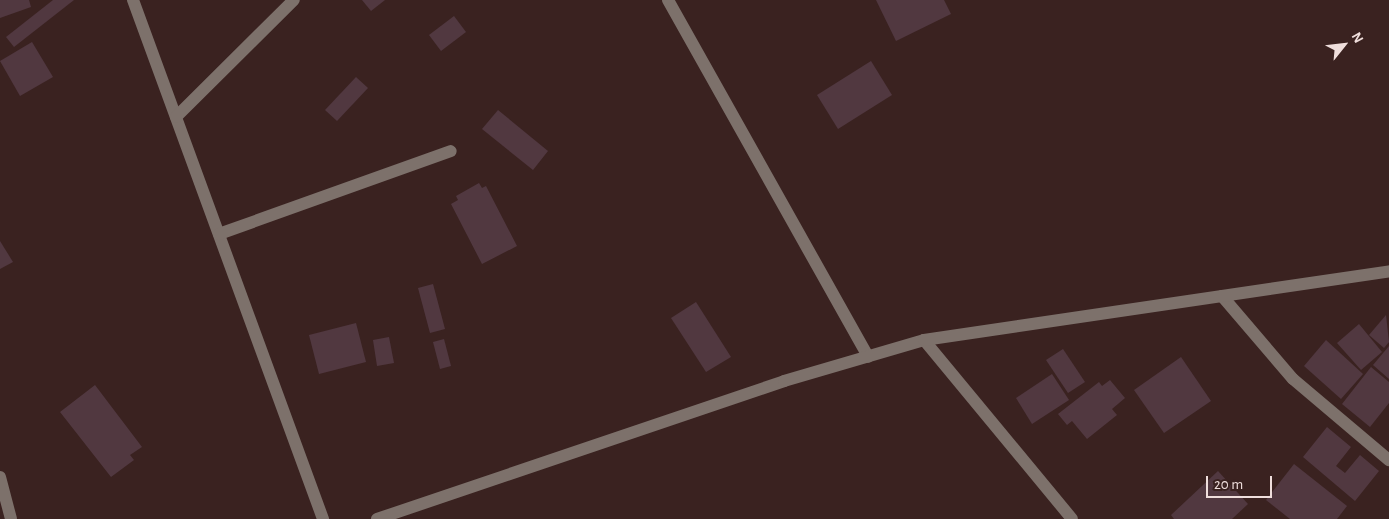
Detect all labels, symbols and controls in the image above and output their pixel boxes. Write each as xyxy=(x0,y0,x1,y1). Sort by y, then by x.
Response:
north arrow xyxy=(1319,20,1369,70)
text: N xyxy=(1349,30,1366,45)
scale bar xyxy=(1209,466,1275,498)
text: 20 m xyxy=(1214,477,1243,492)

